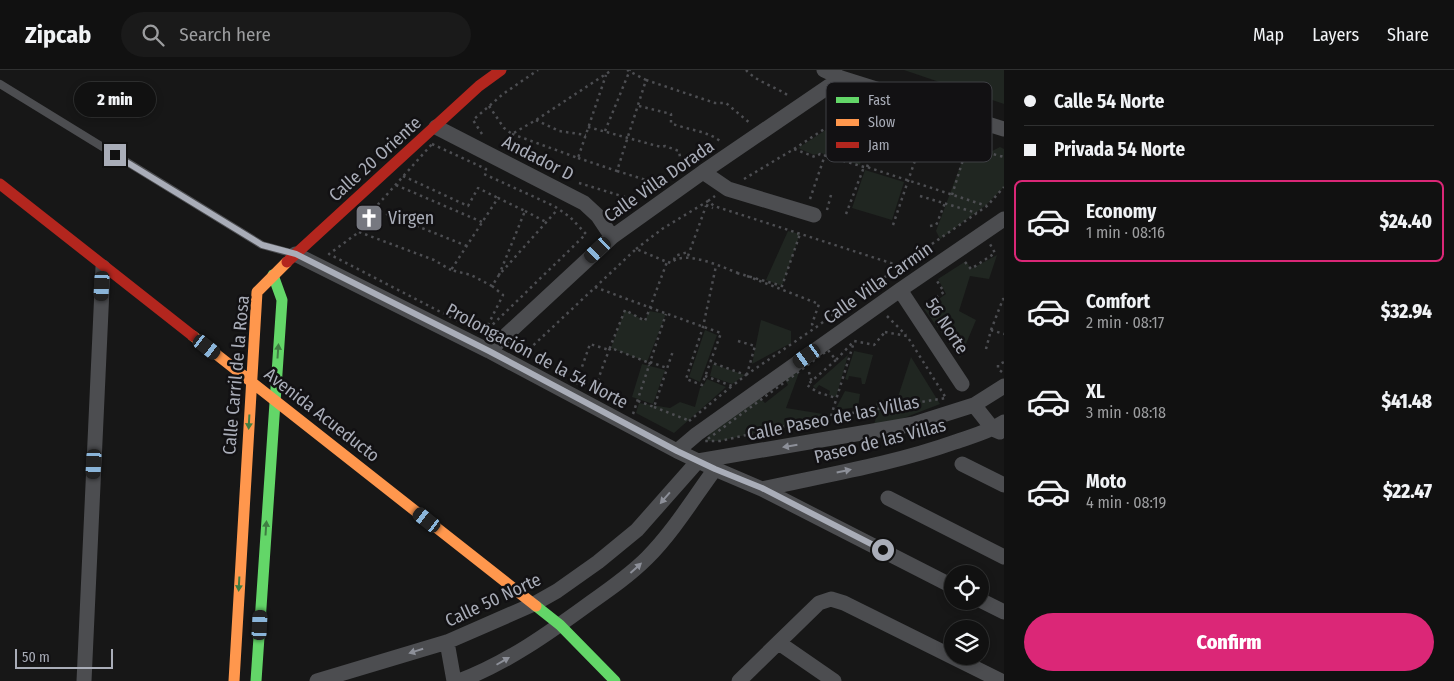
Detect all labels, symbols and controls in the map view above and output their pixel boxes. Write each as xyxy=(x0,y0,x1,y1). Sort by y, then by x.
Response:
search box xyxy=(121,12,471,57)
text: Zipcab xyxy=(25,21,91,49)
icon: search xyxy=(139,21,167,49)
text: Search here xyxy=(179,23,271,46)
text: Map xyxy=(1253,24,1284,46)
text: Layers xyxy=(1312,24,1359,46)
text: Share xyxy=(1387,24,1429,46)
callout: 2 min xyxy=(74,82,156,118)
legend xyxy=(826,82,992,162)
text: 2 min xyxy=(97,90,133,109)
text: Calle 54 Norte xyxy=(1054,90,1164,113)
text: Fast xyxy=(868,92,891,109)
street label: Calle 20 Oriente xyxy=(324,112,426,206)
text: Slow xyxy=(868,114,895,131)
street label: Andador D xyxy=(498,131,578,185)
street label: Calle Villa Dorada xyxy=(600,135,718,227)
text: Jam xyxy=(868,137,889,154)
text: Privada 54 Norte xyxy=(1054,138,1185,161)
route end xyxy=(104,144,126,166)
icon: car xyxy=(1026,199,1071,244)
text: Economy xyxy=(1086,200,1156,223)
church icon: Virgen xyxy=(354,203,384,233)
place label: Virgen xyxy=(388,207,434,229)
text: $24.40 xyxy=(1380,210,1432,233)
text: 1 min · 08:16 xyxy=(1086,223,1165,242)
car xyxy=(581,234,614,266)
street label: Calle Villa Carmín xyxy=(819,237,937,329)
car xyxy=(93,271,110,301)
icon: car xyxy=(1026,289,1071,334)
text: Comfort xyxy=(1086,290,1150,313)
street label: Calle Carril de la Rosa xyxy=(218,294,254,456)
street label: 56 Norte xyxy=(921,294,973,358)
street label: Prolongación de la 54 Norte xyxy=(442,299,632,413)
text: $32.94 xyxy=(1381,300,1432,323)
text: 2 min · 08:17 xyxy=(1086,313,1164,332)
car xyxy=(190,332,223,362)
car xyxy=(790,341,823,371)
one-way arrow xyxy=(274,343,282,359)
street label: Avenida Acueducto xyxy=(260,363,384,467)
icon: car xyxy=(1026,379,1071,424)
text: XL xyxy=(1086,380,1105,403)
text: $41.48 xyxy=(1381,390,1432,413)
street label: Calle Paseo de las Villas xyxy=(745,391,921,445)
text: 3 min · 08:18 xyxy=(1086,403,1166,422)
one-way arrow xyxy=(244,414,252,430)
street label: Paseo de las Villas xyxy=(812,414,948,468)
one-way arrow xyxy=(782,442,798,450)
car xyxy=(85,449,102,479)
one-way arrow xyxy=(836,467,851,475)
icon: car xyxy=(1026,469,1071,514)
text: Moto xyxy=(1086,470,1126,493)
text: $22.47 xyxy=(1383,480,1432,503)
one-way arrow xyxy=(660,491,671,504)
text: 4 min · 08:19 xyxy=(1086,493,1166,512)
car xyxy=(410,505,443,535)
one-way arrow xyxy=(262,519,270,535)
route start xyxy=(872,539,894,561)
one-way arrow xyxy=(630,562,642,574)
map controls xyxy=(944,565,989,665)
button: locate xyxy=(944,565,989,610)
street label: Calle 50 Norte xyxy=(442,568,545,632)
one-way arrow xyxy=(235,576,243,592)
car xyxy=(251,610,268,640)
button: Confirm xyxy=(1024,613,1434,671)
button: layers xyxy=(944,620,989,665)
scale bar xyxy=(15,646,112,669)
one-way arrow xyxy=(408,648,423,656)
text: 50 m xyxy=(22,649,50,666)
one-way arrow xyxy=(496,656,510,665)

